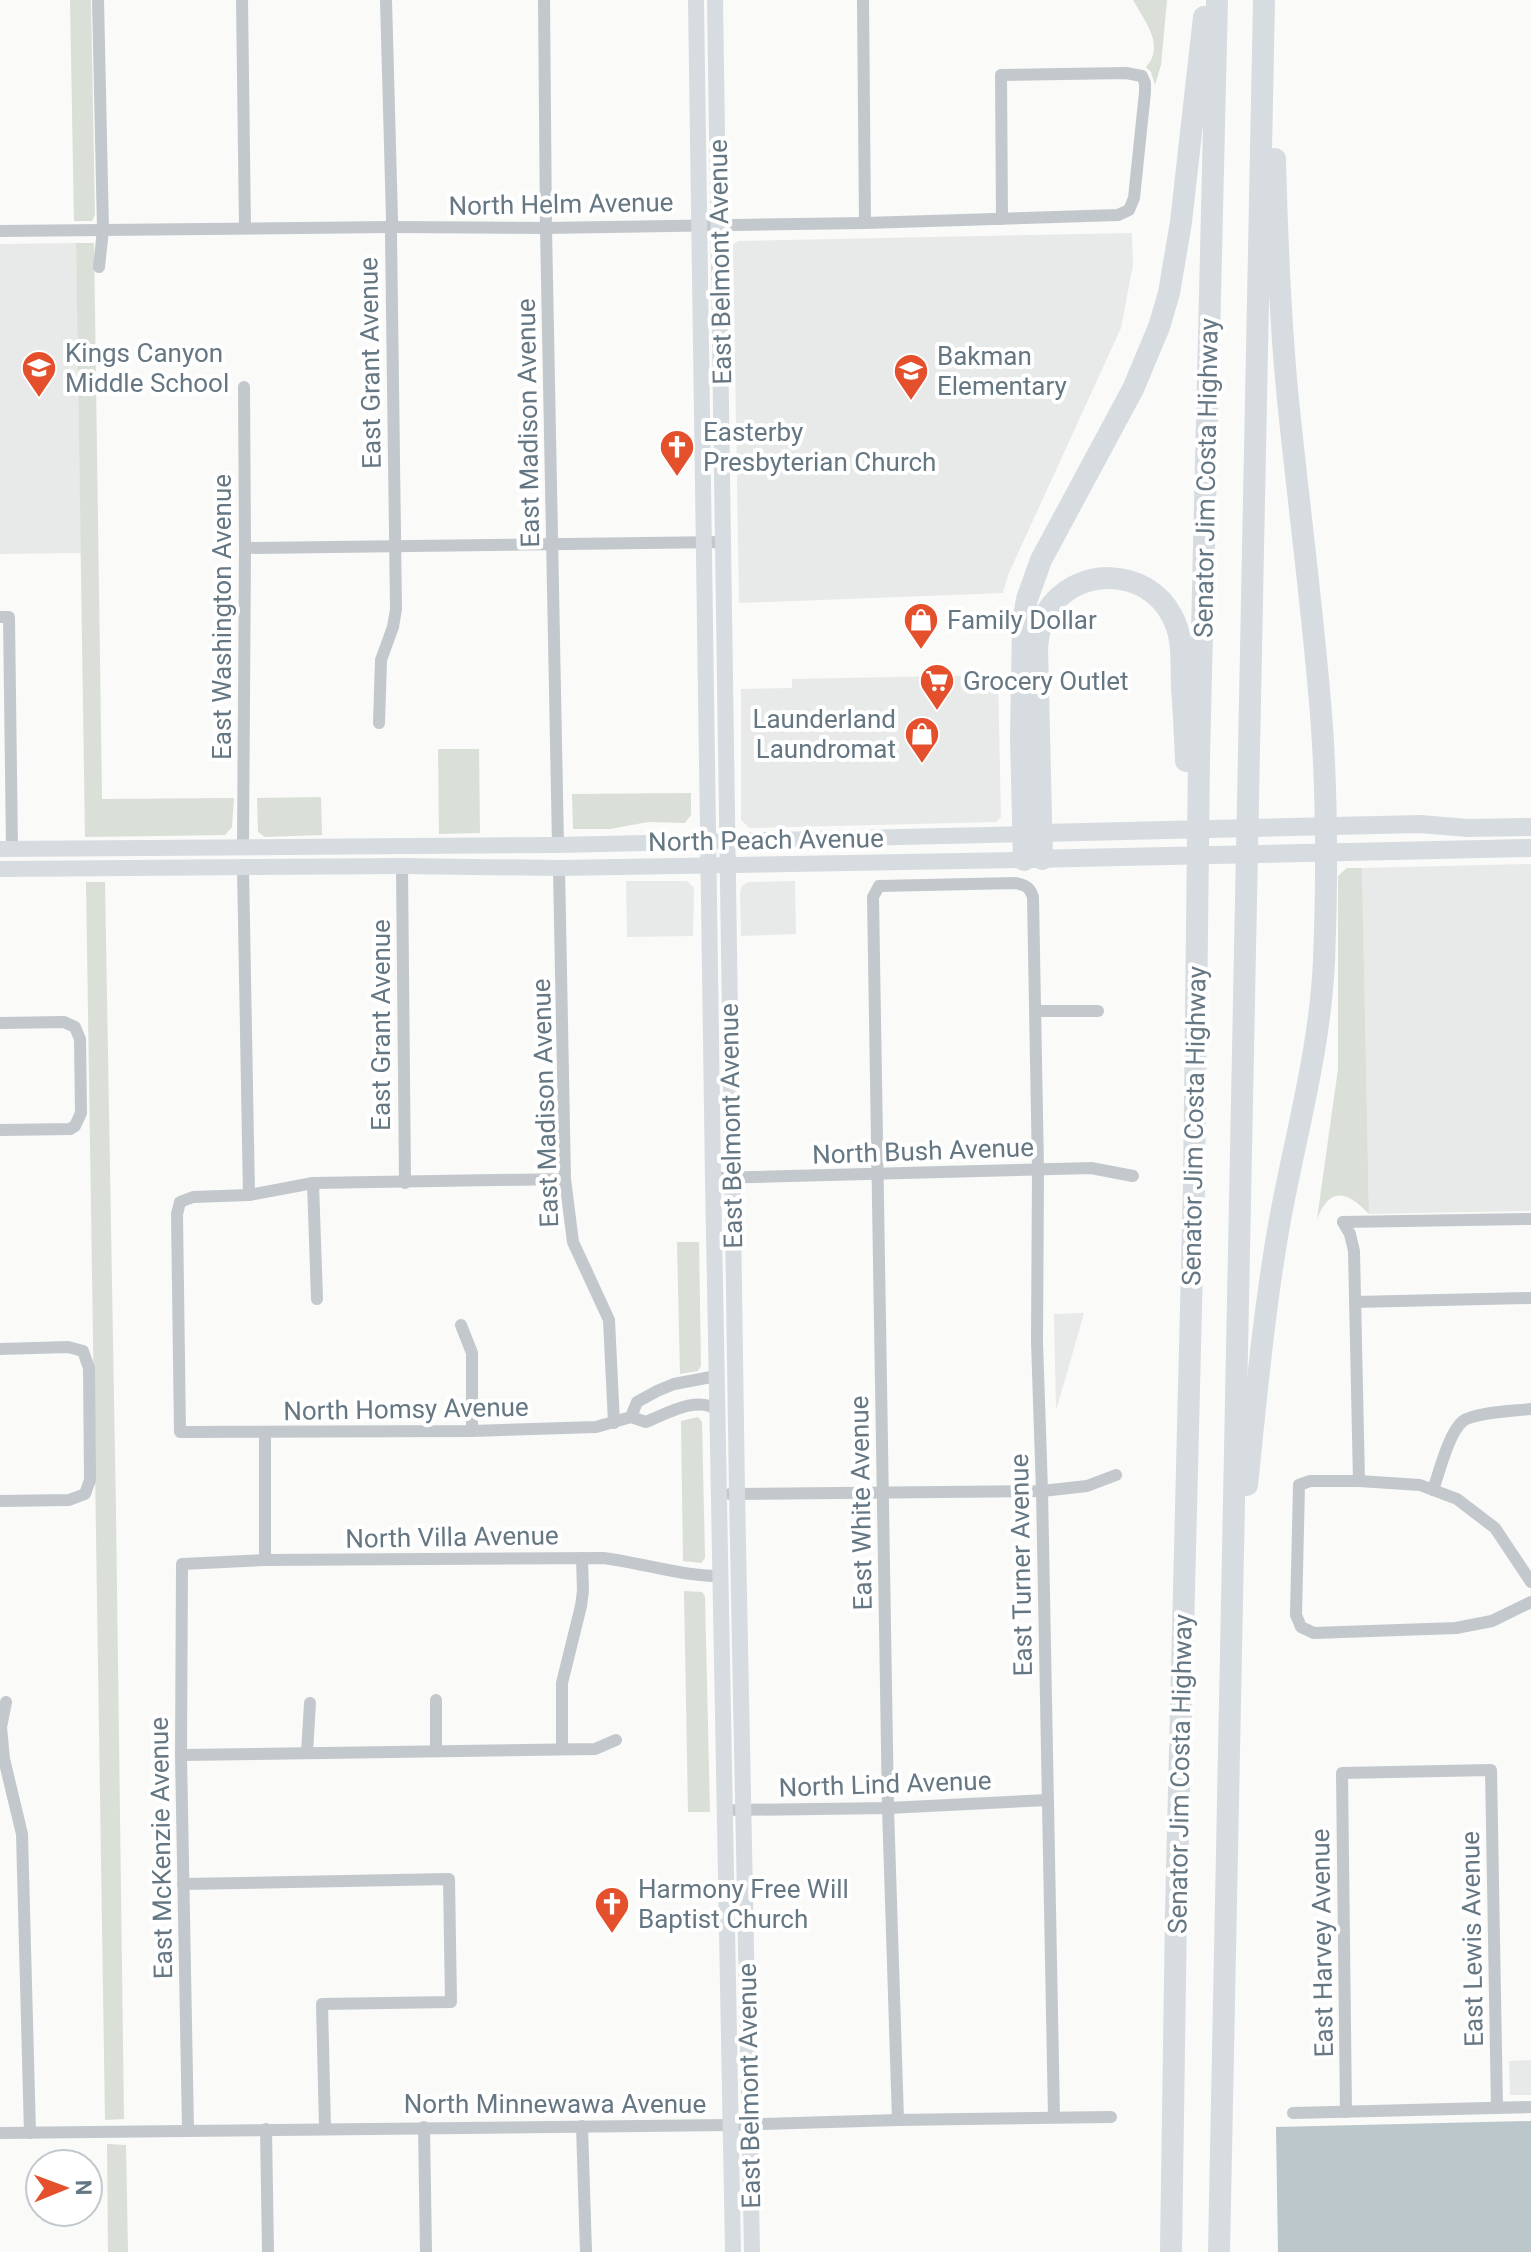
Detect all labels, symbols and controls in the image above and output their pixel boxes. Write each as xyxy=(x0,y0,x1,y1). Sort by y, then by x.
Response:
street label: East Belmont Avenue xyxy=(703,139,737,385)
street label: North Helm Avenue xyxy=(448,187,674,221)
street label: East Grant Avenue xyxy=(353,257,387,469)
street label: East Madison Avenue xyxy=(511,298,545,548)
street label: Senator Jim Costa Highway xyxy=(1188,318,1224,638)
place label: Kings Canyon Middle School xyxy=(65,338,229,398)
place label: Bakman Elementary xyxy=(937,341,1067,401)
school or university icon: Kings Canyon Middle School xyxy=(20,349,58,399)
school or university icon: Bakman Elementary xyxy=(892,352,930,402)
place label: Easterby Presbyterian Church xyxy=(703,417,936,477)
church icon: Easterby Presbyterian Church xyxy=(658,428,696,478)
street label: East Washington Avenue xyxy=(207,474,237,760)
shop icon: Family Dollar xyxy=(902,601,940,651)
place label: Family Dollar xyxy=(947,605,1097,635)
supermarket icon: Grocery Outlet xyxy=(918,662,956,712)
place label: Grocery Outlet xyxy=(963,666,1129,696)
place label: Launderland Laundromat xyxy=(752,704,896,764)
shop icon: Launderland Laundromat xyxy=(903,715,941,765)
street label: North Peach Avenue xyxy=(648,823,884,857)
street label: East Grant Avenue xyxy=(366,919,396,1131)
street label: Senator Jim Costa Highway xyxy=(1176,966,1212,1286)
street label: East Madison Avenue xyxy=(526,978,564,1228)
street label: East Belmont Avenue xyxy=(714,1003,748,1249)
street label: North Bush Avenue xyxy=(812,1132,1034,1170)
street label: North Homsy Avenue xyxy=(283,1392,529,1426)
street label: East White Avenue xyxy=(844,1395,878,1611)
street label: East Turner Avenue xyxy=(1004,1453,1038,1677)
street label: North Villa Avenue xyxy=(345,1520,559,1554)
street label: Senator Jim Costa Highway xyxy=(1162,1614,1198,1934)
street label: East McKenzie Avenue xyxy=(144,1717,178,1979)
street label: North Lind Avenue xyxy=(778,1765,992,1803)
street label: East Harvey Avenue xyxy=(1305,1828,1339,2058)
street label: East Lewis Avenue xyxy=(1455,1831,1489,2047)
place label: Harmony Free Will Baptist Church xyxy=(638,1874,849,1934)
church icon: Harmony Free Will Baptist Church xyxy=(593,1885,631,1935)
street label: East Belmont Avenue xyxy=(732,1963,766,2209)
street label: North Minnewawa Avenue xyxy=(404,2089,706,2119)
north arrow xyxy=(24,2148,104,2228)
text: N xyxy=(71,2180,96,2196)

